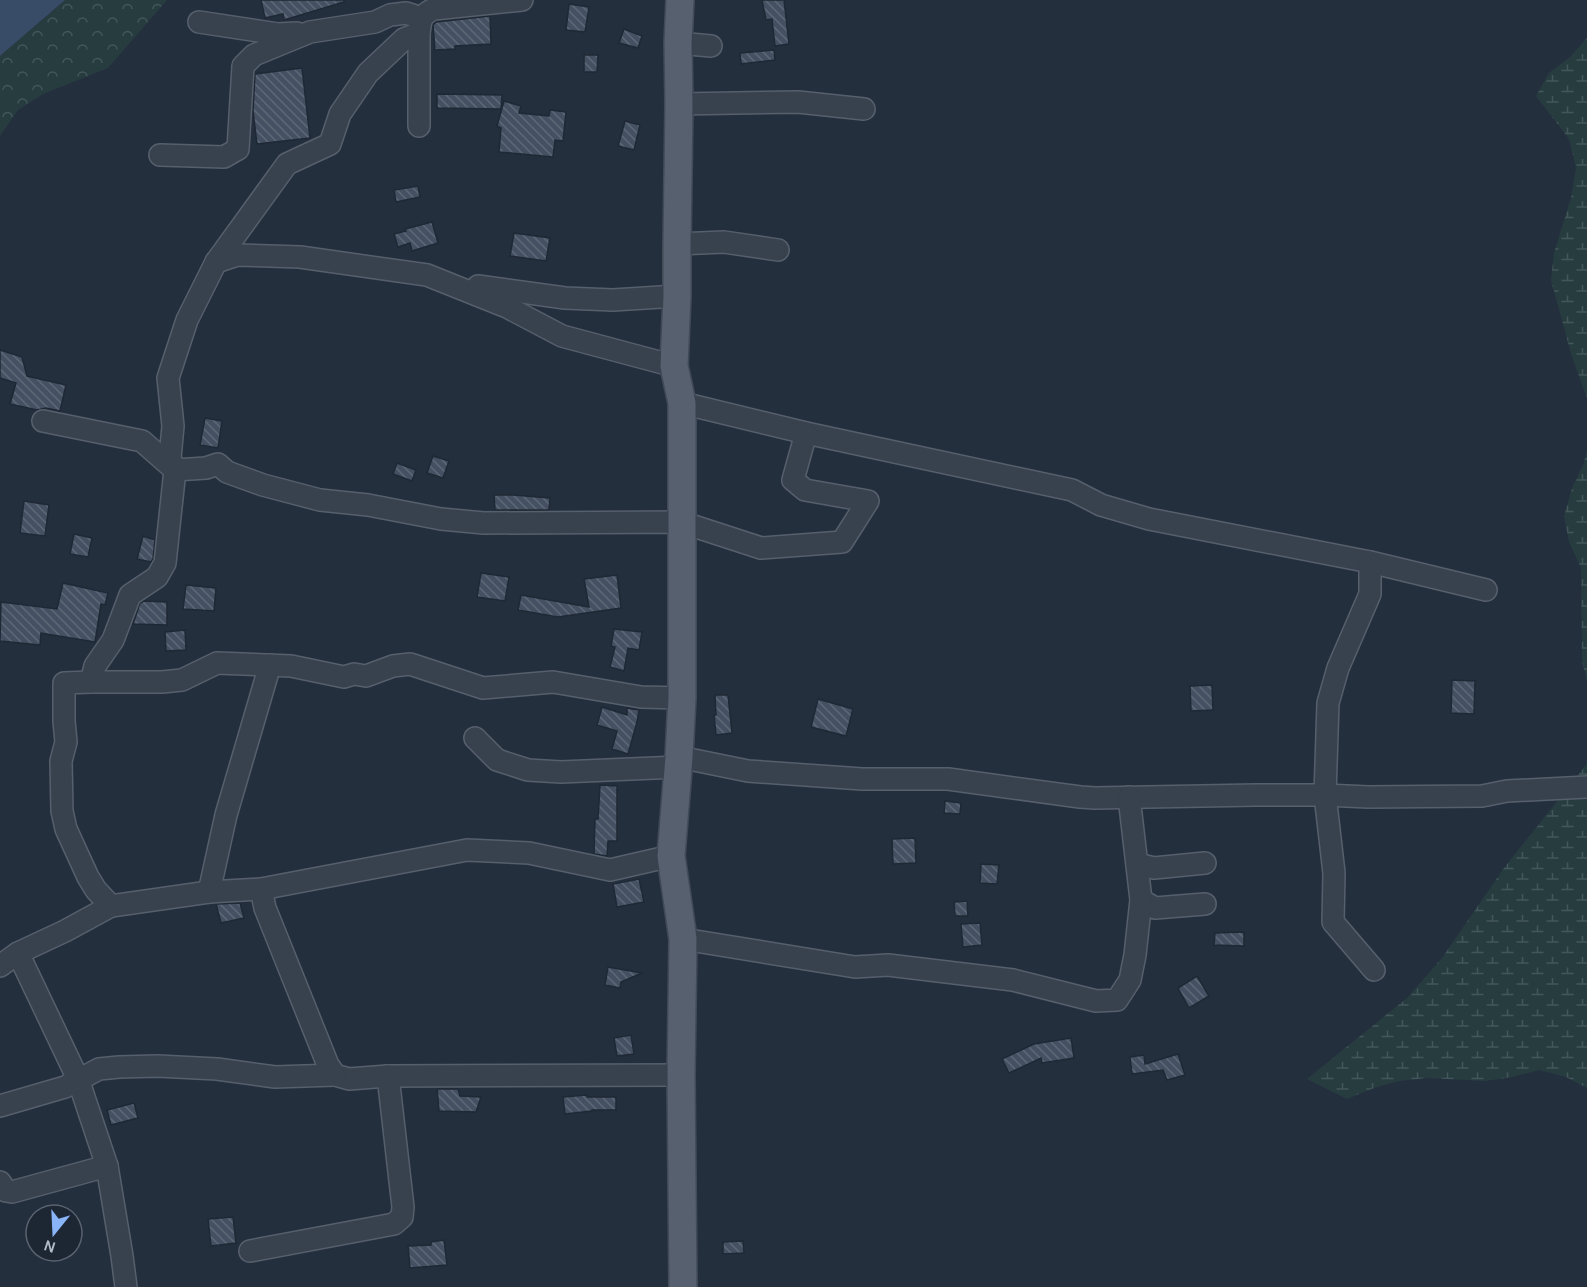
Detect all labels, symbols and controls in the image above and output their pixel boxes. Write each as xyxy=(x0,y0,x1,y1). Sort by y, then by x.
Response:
north arrow xyxy=(24,1203,84,1263)
text: N xyxy=(41,1236,58,1258)

